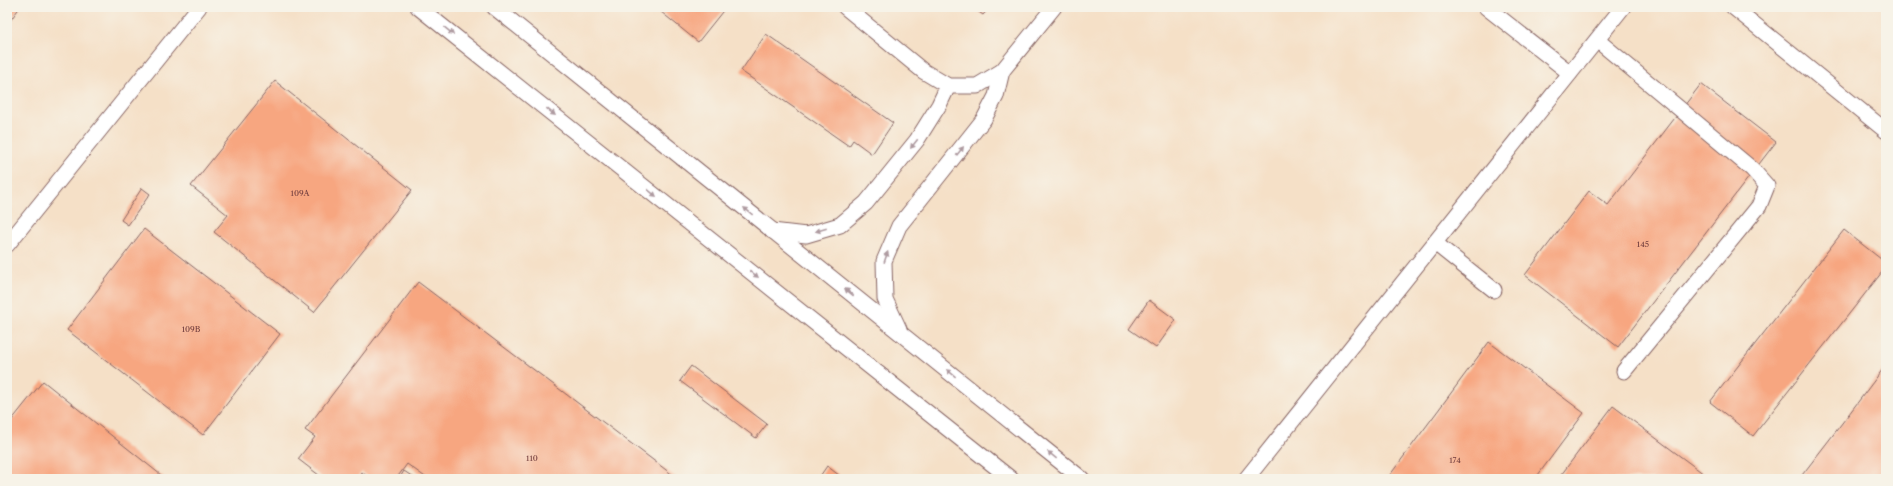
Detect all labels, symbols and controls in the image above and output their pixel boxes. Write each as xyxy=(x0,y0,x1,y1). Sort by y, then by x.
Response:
one-way arrow xyxy=(443,27,454,36)
one-way arrow xyxy=(545,108,556,117)
one-way arrow xyxy=(910,138,918,149)
one-way arrow xyxy=(955,146,964,157)
house number: 109A xyxy=(291,188,310,198)
one-way arrow xyxy=(647,189,658,198)
one-way arrow xyxy=(742,206,753,215)
one-way arrow xyxy=(815,227,827,233)
house number: 145 xyxy=(1637,239,1649,249)
one-way arrow xyxy=(884,251,890,263)
one-way arrow xyxy=(748,270,759,279)
one-way arrow xyxy=(844,288,855,296)
house number: 109B xyxy=(182,324,201,334)
one-way arrow xyxy=(945,369,956,378)
one-way arrow xyxy=(1047,450,1057,459)
house number: 110 xyxy=(526,453,538,463)
house number: 174 xyxy=(1449,455,1461,465)

